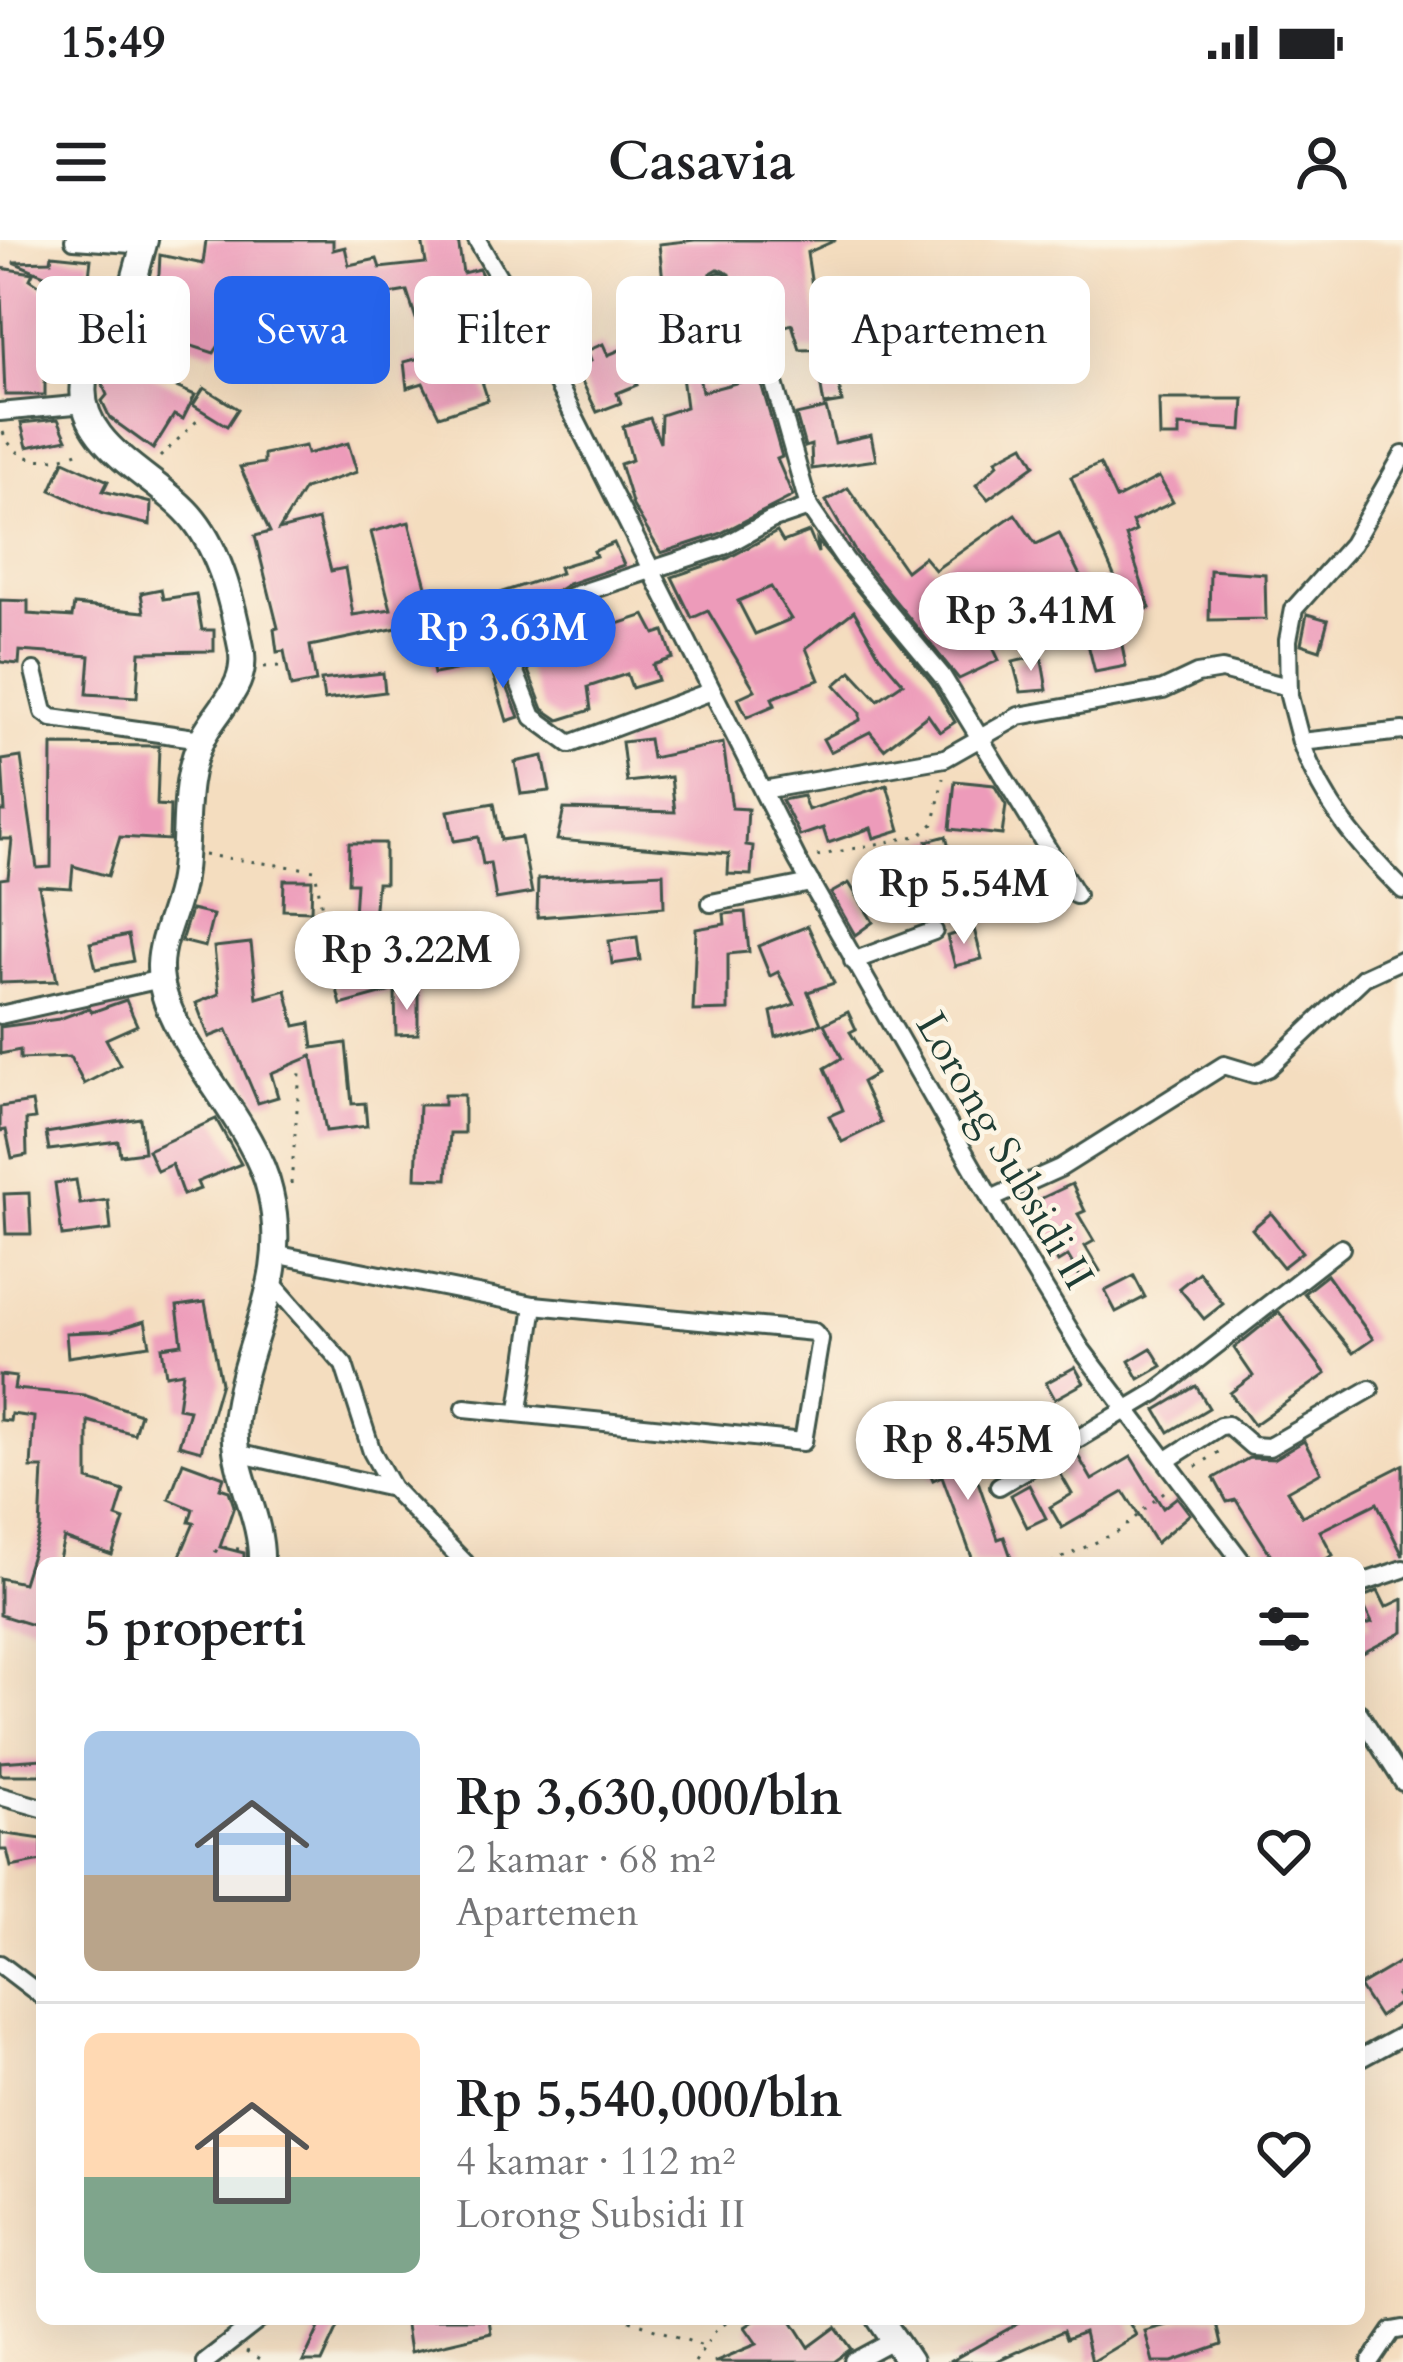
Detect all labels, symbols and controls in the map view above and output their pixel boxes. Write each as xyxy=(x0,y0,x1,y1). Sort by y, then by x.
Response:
text: 15:49 xyxy=(60,12,165,73)
text: Casavia xyxy=(608,126,795,199)
icon: menu xyxy=(48,129,114,195)
icon: person xyxy=(1289,129,1355,195)
chip: Beli xyxy=(36,276,190,384)
chip: Sewa xyxy=(214,276,390,384)
chip: Filter xyxy=(414,276,592,384)
chip: Baru xyxy=(616,276,785,384)
chip: Apartemen xyxy=(809,276,1090,384)
pin: Rp 3.41M xyxy=(907,572,1155,674)
text: Rp 3.41M xyxy=(946,584,1116,637)
pin: Rp 3.63M xyxy=(379,589,627,691)
text: Rp 3.63M xyxy=(418,601,588,654)
pin: Rp 5.54M xyxy=(840,845,1088,947)
text: Rp 5.54M xyxy=(879,857,1049,910)
pin: Rp 3.22M xyxy=(283,911,531,1013)
text: Rp 3.22M xyxy=(322,923,492,976)
street label: Lorong Subsidi II xyxy=(902,1002,1107,1300)
pin: Rp 8.45M xyxy=(844,1401,1092,1503)
text: Rp 8.45M xyxy=(883,1413,1053,1466)
text: 5 properti xyxy=(84,1594,307,1664)
icon: filters xyxy=(1251,1596,1317,1662)
text: Rp 3,630,000/bln xyxy=(456,1763,842,1833)
icon: home xyxy=(180,1779,324,1923)
icon: heart xyxy=(1251,1818,1317,1884)
text: 2 kamar · 68 m² xyxy=(456,1833,716,1886)
text: Apartemen xyxy=(456,1886,638,1939)
text: Rp 5,540,000/bln xyxy=(456,2065,842,2135)
icon: home xyxy=(180,2081,324,2225)
icon: heart xyxy=(1251,2120,1317,2186)
text: 4 kamar · 112 m² xyxy=(456,2135,736,2188)
text: Lorong Subsidi II xyxy=(456,2188,745,2241)

